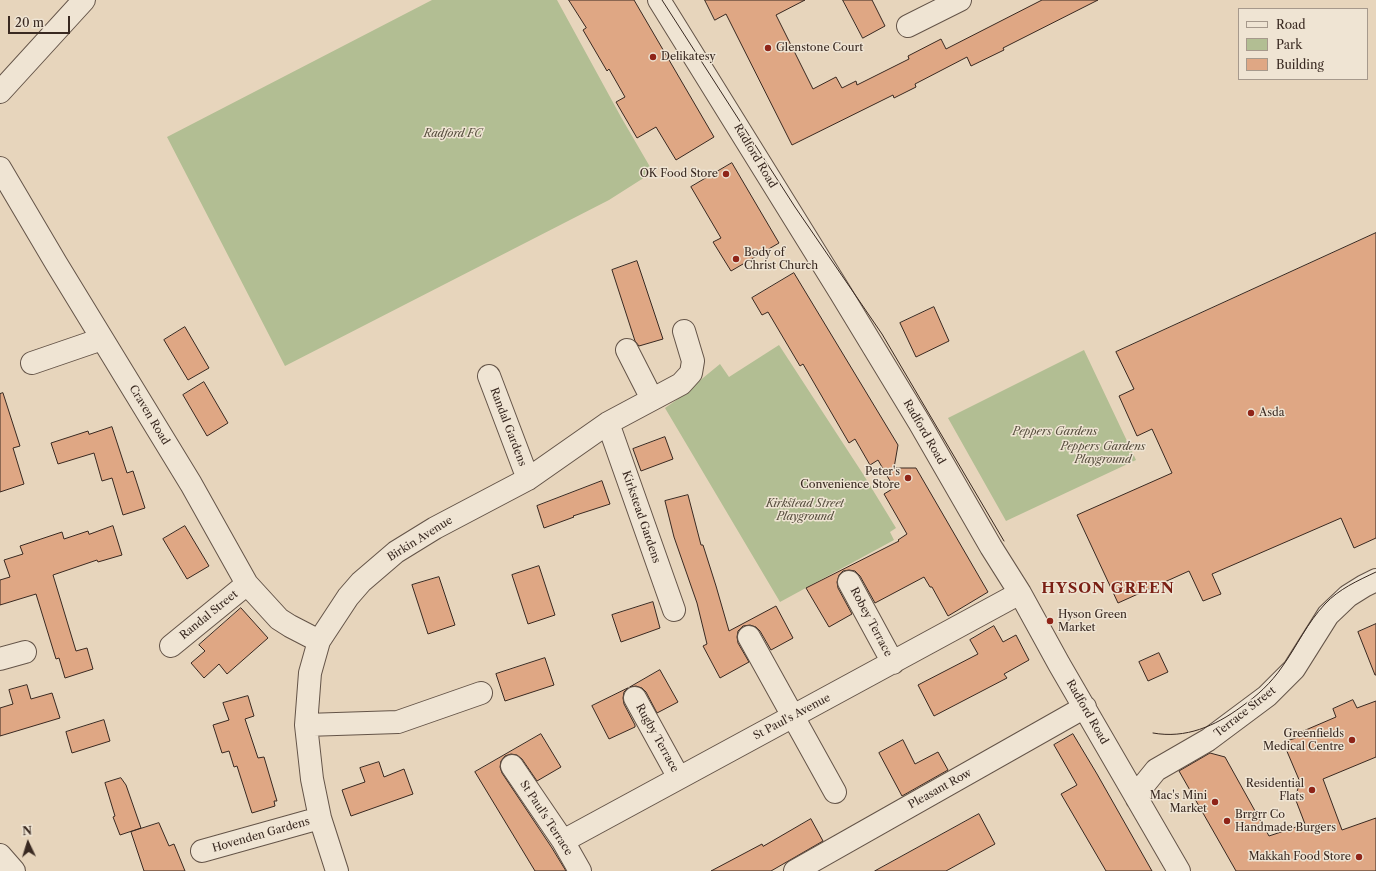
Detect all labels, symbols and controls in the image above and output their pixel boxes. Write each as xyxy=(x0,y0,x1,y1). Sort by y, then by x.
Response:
scale bar xyxy=(10,8,72,34)
legend xyxy=(1238,8,1368,80)
text: 20 m xyxy=(15,15,44,30)
text: Road xyxy=(1276,17,1306,32)
text: Park xyxy=(1276,37,1302,52)
place label: Glenstone Court xyxy=(776,41,863,55)
marker: Glenstone Court xyxy=(763,43,773,53)
place label: Delikatesy xyxy=(661,50,716,64)
marker: Delikatesy xyxy=(648,52,658,62)
text: Building xyxy=(1276,57,1324,72)
street label: Radford Road xyxy=(731,122,779,190)
park label: Radford FC xyxy=(424,127,482,141)
place label: OK Food Store xyxy=(640,167,718,181)
marker: OK Food Store xyxy=(721,169,731,179)
place label: Body of Christ Church xyxy=(744,246,818,272)
marker: Body of Christ Church xyxy=(731,254,741,264)
street label: Craven Road xyxy=(126,383,172,447)
street label: Randal Gardens xyxy=(487,386,529,468)
street label: Radford Road xyxy=(900,397,948,467)
place label: Asda xyxy=(1259,406,1284,420)
marker: Asda xyxy=(1246,408,1256,418)
park label: Peppers Gardens xyxy=(1013,425,1097,439)
park label: Peppers Gardens Playground xyxy=(1061,440,1145,466)
place label: Peter's Convenience Store xyxy=(800,465,900,491)
street label: Kirkstead Gardens xyxy=(619,469,663,565)
marker: Peter's Convenience Store xyxy=(903,473,913,483)
park label: Kirkstead Street Playground xyxy=(766,497,844,523)
street label: Birkin Avenue xyxy=(385,514,455,564)
district label: HYSON GREEN xyxy=(1041,580,1175,598)
street label: Robey Terrace xyxy=(847,585,895,659)
street label: Randal Street xyxy=(177,588,241,642)
place label: Hyson Green Market xyxy=(1058,608,1127,634)
marker: Hyson Green Market xyxy=(1045,616,1055,626)
street label: Radford Road xyxy=(1063,677,1111,747)
street label: Terrace Street xyxy=(1212,684,1278,740)
street label: St Paul's Avenue xyxy=(751,691,833,743)
street label: Rugby Terrace xyxy=(633,701,681,775)
place label: Greenfields Medical Centre xyxy=(1263,727,1344,753)
marker: Greenfields Medical Centre xyxy=(1347,735,1357,745)
street label: Pleasant Row xyxy=(906,766,974,812)
place label: Residential Flats xyxy=(1246,777,1304,803)
street label: St Paul's Terrace xyxy=(517,778,575,858)
marker: Residential Flats xyxy=(1307,785,1317,795)
place label: Mac's Mini Market xyxy=(1150,789,1207,815)
marker: Mac's Mini Market xyxy=(1210,797,1220,807)
place label: Brrgrr Co Handmade Burgers xyxy=(1235,808,1336,834)
street label: Hovenden Gardens xyxy=(211,815,311,855)
marker: Brrgrr Co Handmade Burgers xyxy=(1222,816,1232,826)
north arrow xyxy=(8,823,48,863)
text: N xyxy=(22,824,32,838)
place label: Makkah Food Store xyxy=(1248,850,1351,864)
marker: Makkah Food Store xyxy=(1354,852,1364,862)

